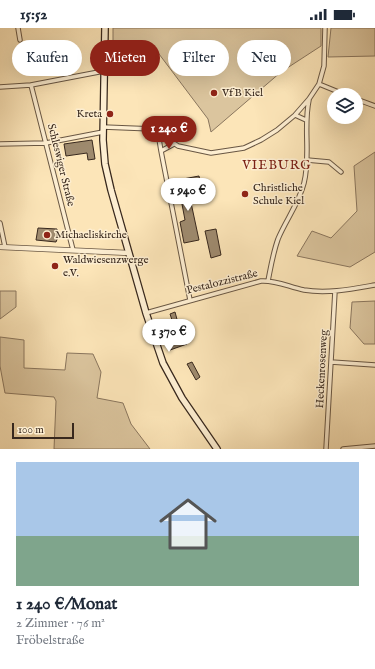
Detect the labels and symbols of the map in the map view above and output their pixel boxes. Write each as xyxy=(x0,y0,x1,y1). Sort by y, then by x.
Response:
place label: VfB Kiel xyxy=(221,86,263,100)
marker: VfB Kiel xyxy=(209,88,219,98)
place label: Kreta xyxy=(76,107,102,121)
marker: Kreta xyxy=(105,109,115,119)
pin: 1 240 € xyxy=(132,116,206,150)
street label: Schleswiger Straße xyxy=(44,122,78,208)
district label: VIEBURG xyxy=(241,157,312,174)
pin: 1 940 € xyxy=(151,178,225,212)
place label: Christliche Schule Kiel xyxy=(253,181,304,208)
marker: Christliche Schule Kiel xyxy=(240,189,250,199)
place label: Michaeliskirche xyxy=(55,228,127,242)
marker: Michaeliskirche xyxy=(42,230,52,240)
place label: Waldwiesenzwerge e.V. xyxy=(63,253,149,280)
marker: Waldwiesenzwerge e.V. xyxy=(50,261,60,271)
street label: Pestalozzistraße xyxy=(185,266,259,298)
pin: 1 370 € xyxy=(132,319,206,353)
street label: Heckenrosenweg xyxy=(313,328,331,409)
scale bar xyxy=(12,421,74,440)

